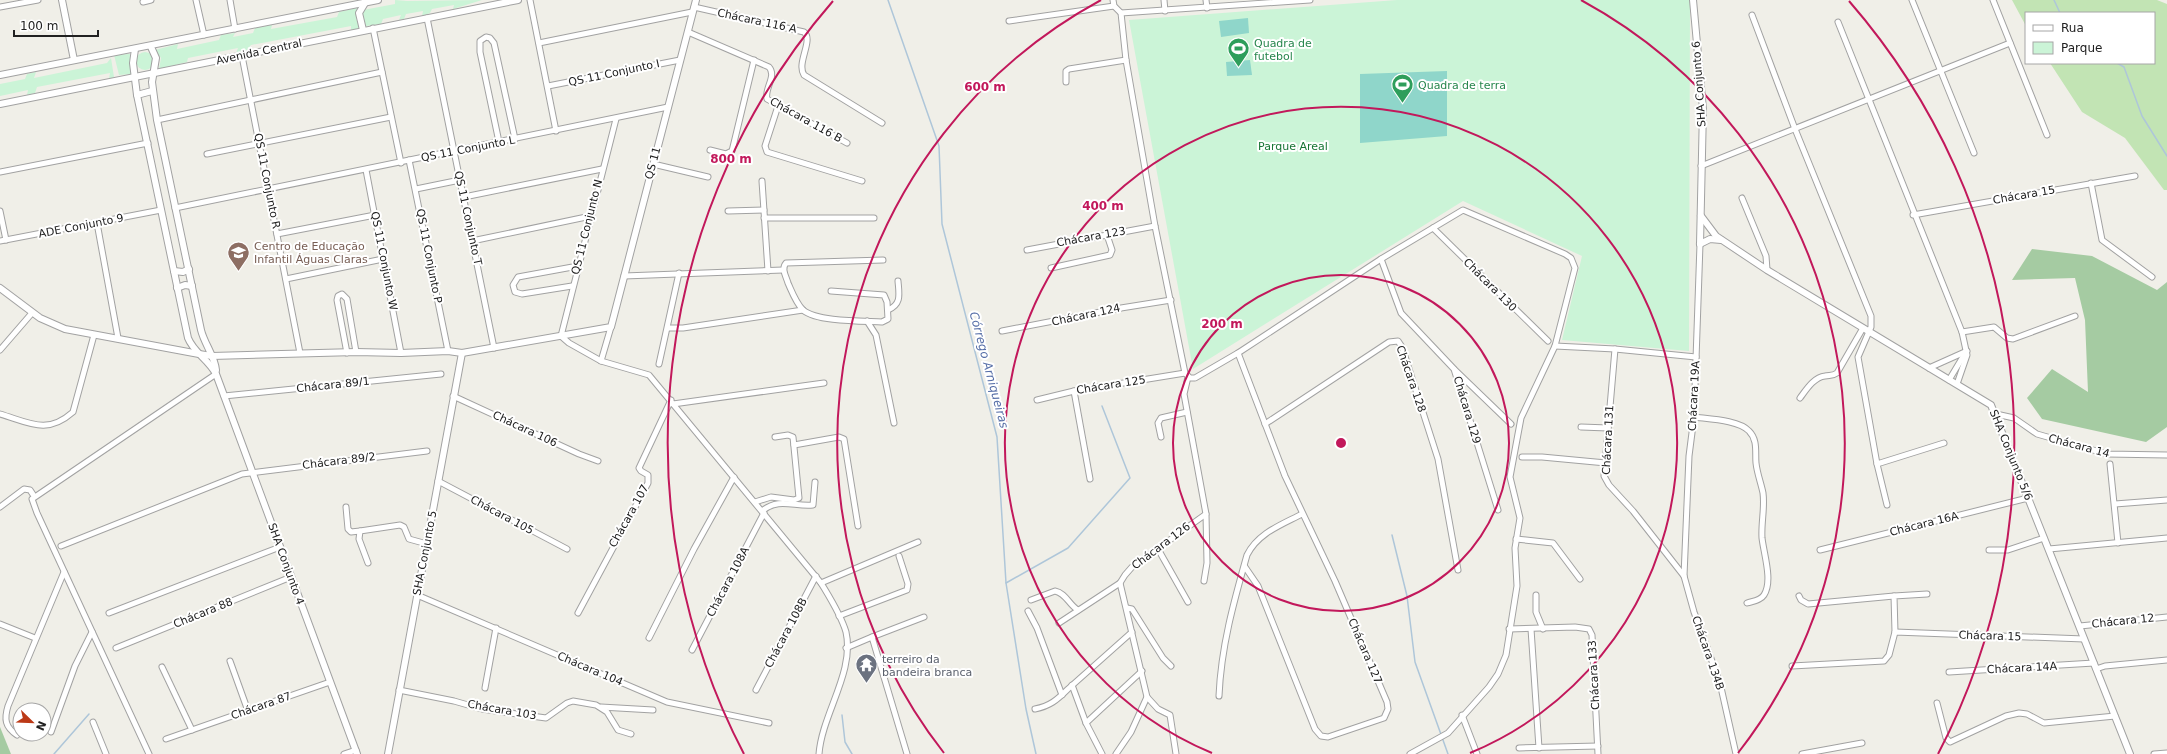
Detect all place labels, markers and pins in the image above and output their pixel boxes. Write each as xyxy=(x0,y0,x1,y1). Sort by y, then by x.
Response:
sports icon: Quadra de futebol xyxy=(1226,36,1252,69)
place label: Quadra de futebol xyxy=(1254,37,1312,63)
sports icon: Quadra de terra xyxy=(1390,72,1416,105)
place label: Quadra de terra xyxy=(1418,79,1506,92)
school or university icon: Centro de Educação Infantil Águas Claras xyxy=(225,239,251,272)
place label: Centro de Educação Infantil Águas Claras xyxy=(254,240,368,266)
centre of rings xyxy=(1334,436,1348,450)
temple icon: terreiro da bandeira branca xyxy=(853,652,879,685)
place label: terreiro da bandeira branca xyxy=(882,653,972,679)

